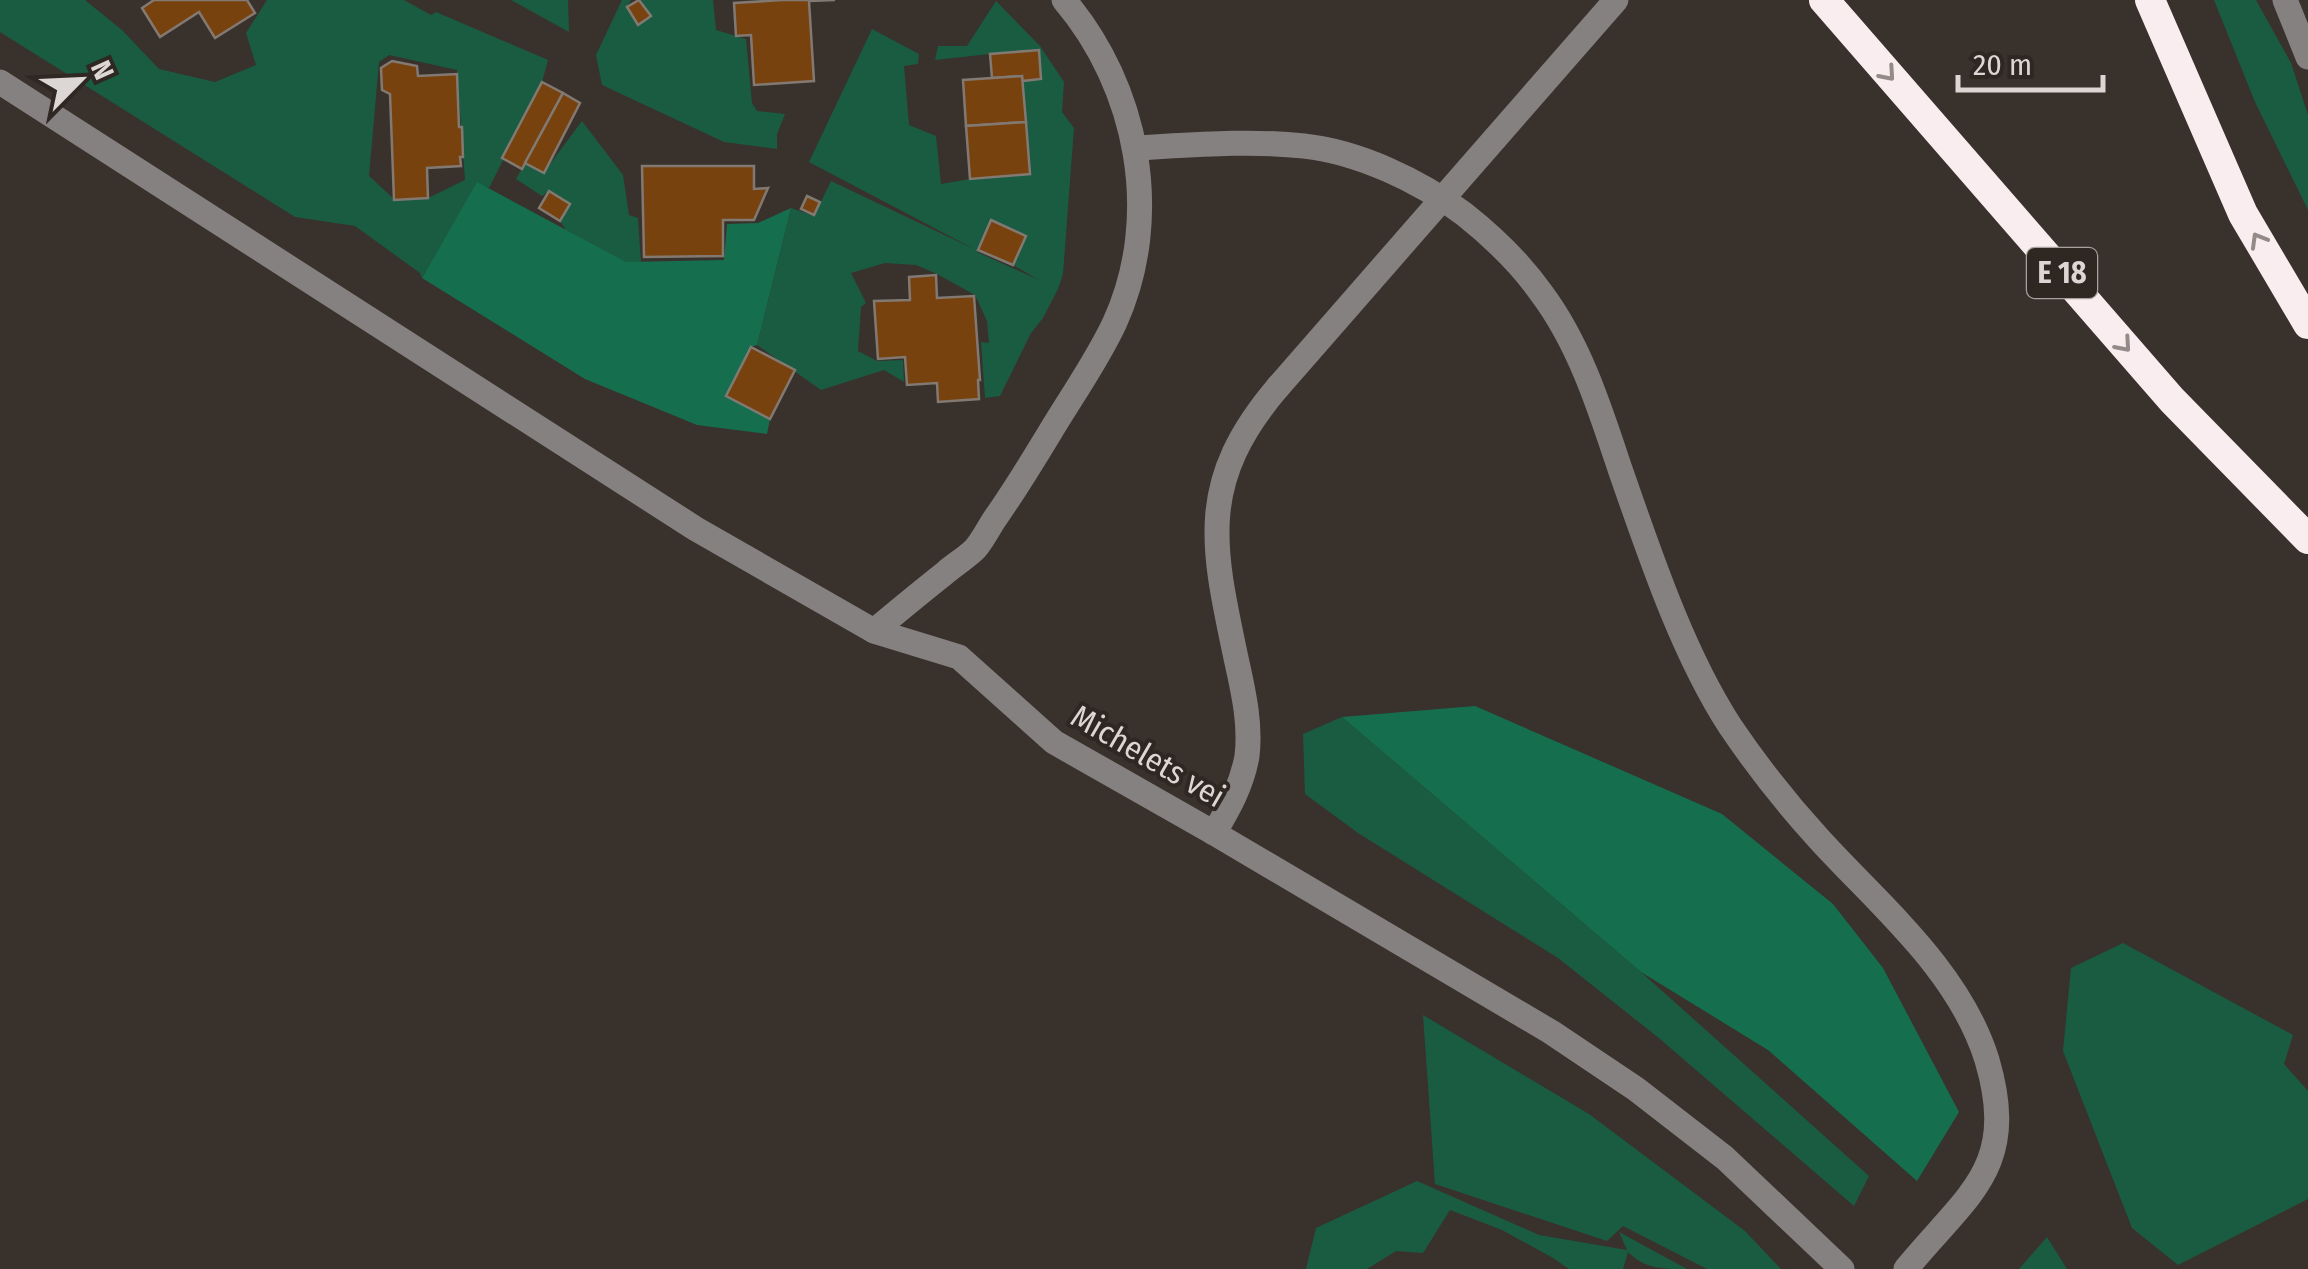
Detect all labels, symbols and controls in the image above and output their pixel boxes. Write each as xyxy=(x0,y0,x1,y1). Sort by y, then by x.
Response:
north arrow xyxy=(30,30,130,130)
scale bar xyxy=(1958,30,2103,92)
text: 20 m xyxy=(1973,47,2032,83)
text: N xyxy=(84,56,121,84)
one-way arrow xyxy=(1876,62,1894,80)
one-way arrow xyxy=(2251,233,2270,251)
road number: E 18 xyxy=(2027,248,2097,298)
one-way arrow xyxy=(2113,333,2131,352)
street label: Michelets vei xyxy=(1064,697,1232,815)

